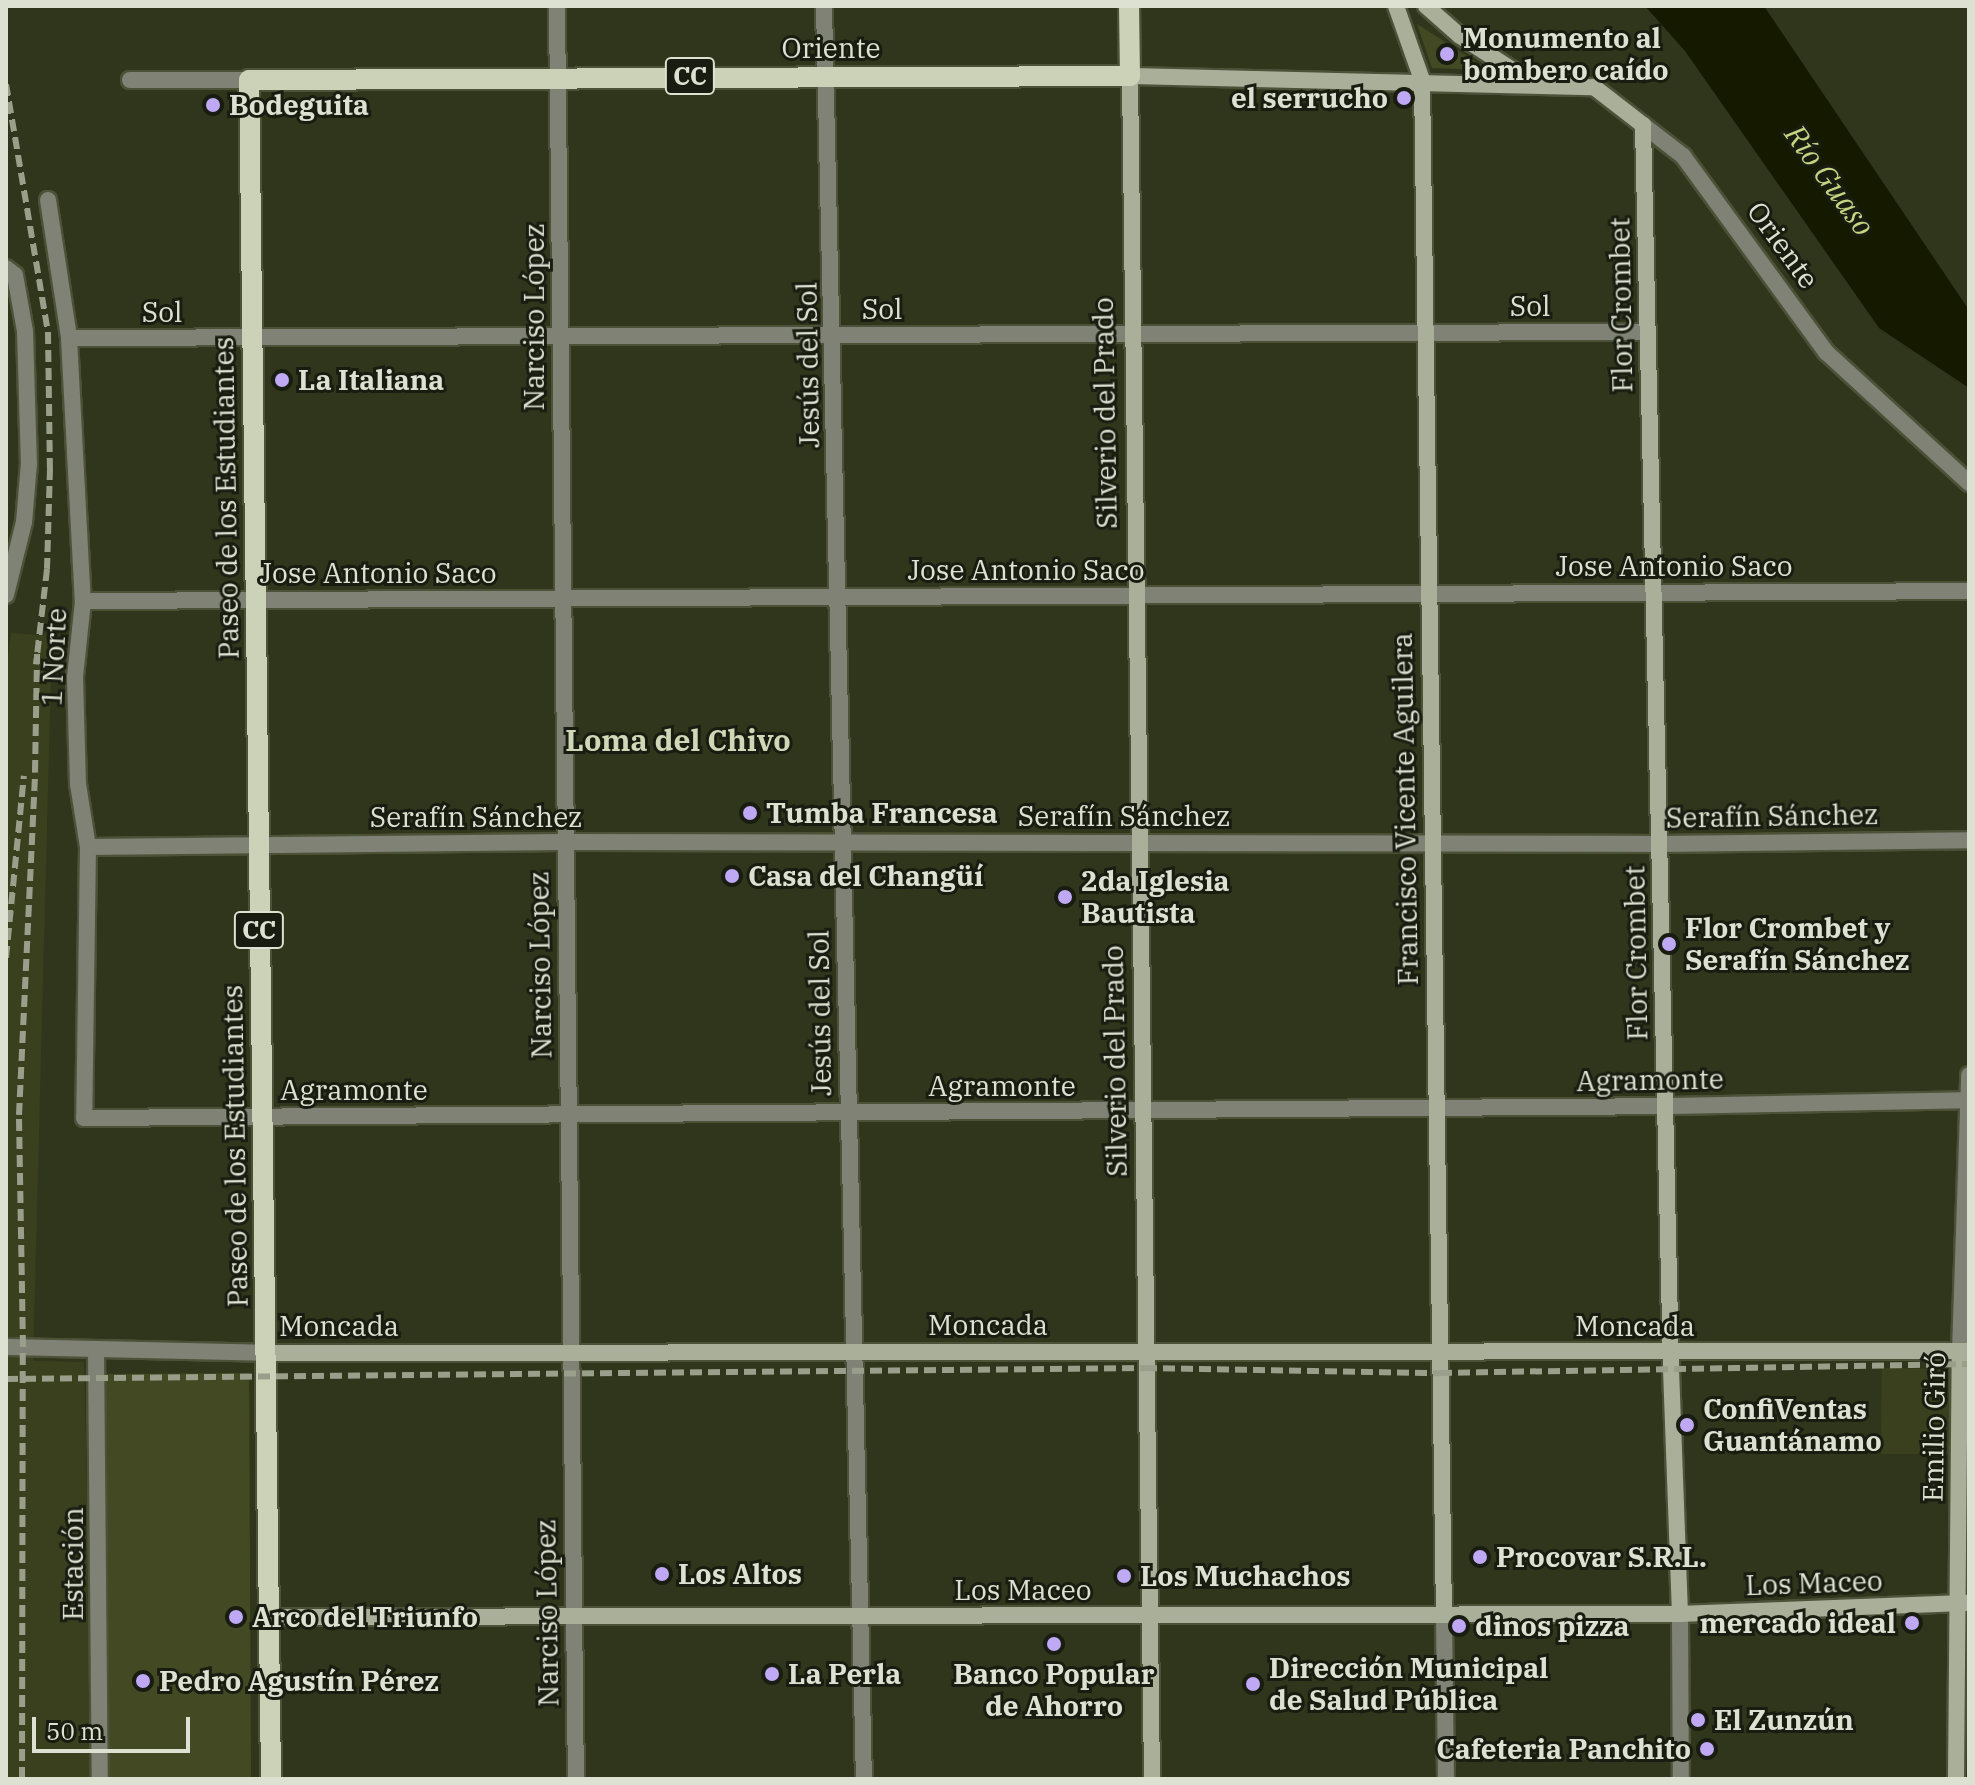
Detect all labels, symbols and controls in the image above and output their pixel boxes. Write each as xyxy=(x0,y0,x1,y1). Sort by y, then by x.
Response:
place label: Monumento al bombero caído xyxy=(1463,21,1669,87)
street label: Oriente xyxy=(781,31,881,65)
marker: Monumento al bombero caído xyxy=(1438,45,1456,63)
road number: CC xyxy=(664,54,716,98)
place label: el serrucho xyxy=(1231,81,1388,115)
place label: Bodeguita xyxy=(229,88,369,122)
marker: el serrucho xyxy=(1395,89,1413,107)
marker: Bodeguita xyxy=(204,96,222,114)
water label: Río Guaso xyxy=(1778,117,1882,243)
street label: Oriente xyxy=(1740,195,1826,295)
street label: Flor Crombet xyxy=(1603,217,1639,393)
street label: Narciso López xyxy=(517,223,551,411)
street label: Jesús del Sol xyxy=(790,282,826,448)
street label: Sol xyxy=(1510,289,1550,323)
street label: Sol xyxy=(862,292,902,326)
street label: Sol xyxy=(142,295,182,329)
street label: Silverio del Prado xyxy=(1086,297,1124,529)
street label: Paseo de los Estudiantes xyxy=(206,337,246,659)
place label: La Italiana xyxy=(298,363,444,397)
marker: La Italiana xyxy=(273,371,291,389)
street label: Jose Antonio Saco xyxy=(1556,549,1792,583)
street label: Jose Antonio Saco xyxy=(908,553,1144,587)
street label: Jose Antonio Saco xyxy=(260,556,496,590)
street label: 1 Norte xyxy=(35,607,73,707)
street label: Francisco Vicente Aguilera xyxy=(1385,632,1425,986)
district label: Loma del Chivo xyxy=(565,722,791,758)
place label: Tumba Francesa xyxy=(766,796,998,830)
street label: Serafín Sánchez xyxy=(1665,797,1879,835)
street label: Serafín Sánchez xyxy=(1018,799,1230,833)
street label: Serafín Sánchez xyxy=(370,800,582,834)
marker: Tumba Francesa xyxy=(741,804,759,822)
place label: Casa del Changüí xyxy=(748,859,983,893)
place label: 2da Iglesia Bautista xyxy=(1081,864,1230,930)
street label: Flor Crombet xyxy=(1618,865,1654,1041)
marker: Casa del Changüí xyxy=(723,867,741,885)
street label: Narciso López xyxy=(522,871,558,1059)
marker: 2da Iglesia Bautista xyxy=(1056,888,1074,906)
road number: CC xyxy=(233,908,285,952)
place label: Flor Crombet y Serafín Sánchez xyxy=(1685,911,1909,977)
street label: Jesús del Sol xyxy=(802,930,838,1096)
marker: Flor Crombet y Serafín Sánchez xyxy=(1660,935,1678,953)
street label: Silverio del Prado xyxy=(1096,945,1134,1177)
street label: Paseo de los Estudiantes xyxy=(215,985,255,1307)
street label: Agramonte xyxy=(1576,1062,1724,1098)
street label: Agramonte xyxy=(928,1069,1076,1103)
street label: Agramonte xyxy=(280,1073,428,1107)
street label: Moncada xyxy=(928,1308,1048,1342)
street label: Moncada xyxy=(279,1309,399,1343)
street label: Moncada xyxy=(1575,1309,1695,1343)
street label: Emilio Giró xyxy=(1916,1352,1952,1502)
place label: ConfiVentas Guantánamo xyxy=(1703,1392,1882,1458)
marker: ConfiVentas Guantánamo xyxy=(1678,1416,1696,1434)
street label: Estación xyxy=(56,1507,90,1621)
street label: Narciso López xyxy=(529,1519,565,1707)
place label: Procovar S.R.L. xyxy=(1496,1540,1707,1574)
marker: Procovar S.R.L. xyxy=(1471,1548,1489,1566)
place label: Los Altos xyxy=(678,1557,802,1591)
place label: Los Muchachos xyxy=(1140,1559,1351,1593)
street label: Los Maceo xyxy=(1745,1564,1883,1602)
marker: Los Altos xyxy=(653,1565,671,1583)
marker: Los Muchachos xyxy=(1115,1567,1133,1585)
street label: Los Maceo xyxy=(954,1573,1092,1607)
place label: Arco del Triunfo xyxy=(252,1600,478,1634)
place label: mercado ideal xyxy=(1699,1606,1896,1640)
marker: Arco del Triunfo xyxy=(227,1608,245,1626)
place label: dinos pizza xyxy=(1475,1609,1630,1643)
marker: mercado ideal xyxy=(1903,1614,1921,1632)
marker: dinos pizza xyxy=(1450,1617,1468,1635)
marker: Banco Popular de Ahorro xyxy=(1045,1635,1063,1653)
place label: Dirección Municipal de Salud Pública xyxy=(1269,1651,1548,1717)
place label: La Perla xyxy=(788,1657,901,1691)
place label: Banco Popular de Ahorro xyxy=(953,1657,1155,1723)
place label: Pedro Agustín Pérez xyxy=(159,1664,439,1698)
marker: La Perla xyxy=(763,1665,781,1683)
marker: Pedro Agustín Pérez xyxy=(134,1672,152,1690)
marker: Dirección Municipal de Salud Pública xyxy=(1244,1675,1262,1693)
scale bar xyxy=(36,1701,194,1751)
place label: El Zunzún xyxy=(1714,1703,1854,1737)
marker: El Zunzún xyxy=(1689,1711,1707,1729)
text: 50 m xyxy=(46,1715,103,1747)
place label: Cafeteria Panchito xyxy=(1436,1732,1691,1766)
marker: Cafeteria Panchito xyxy=(1698,1740,1716,1758)

